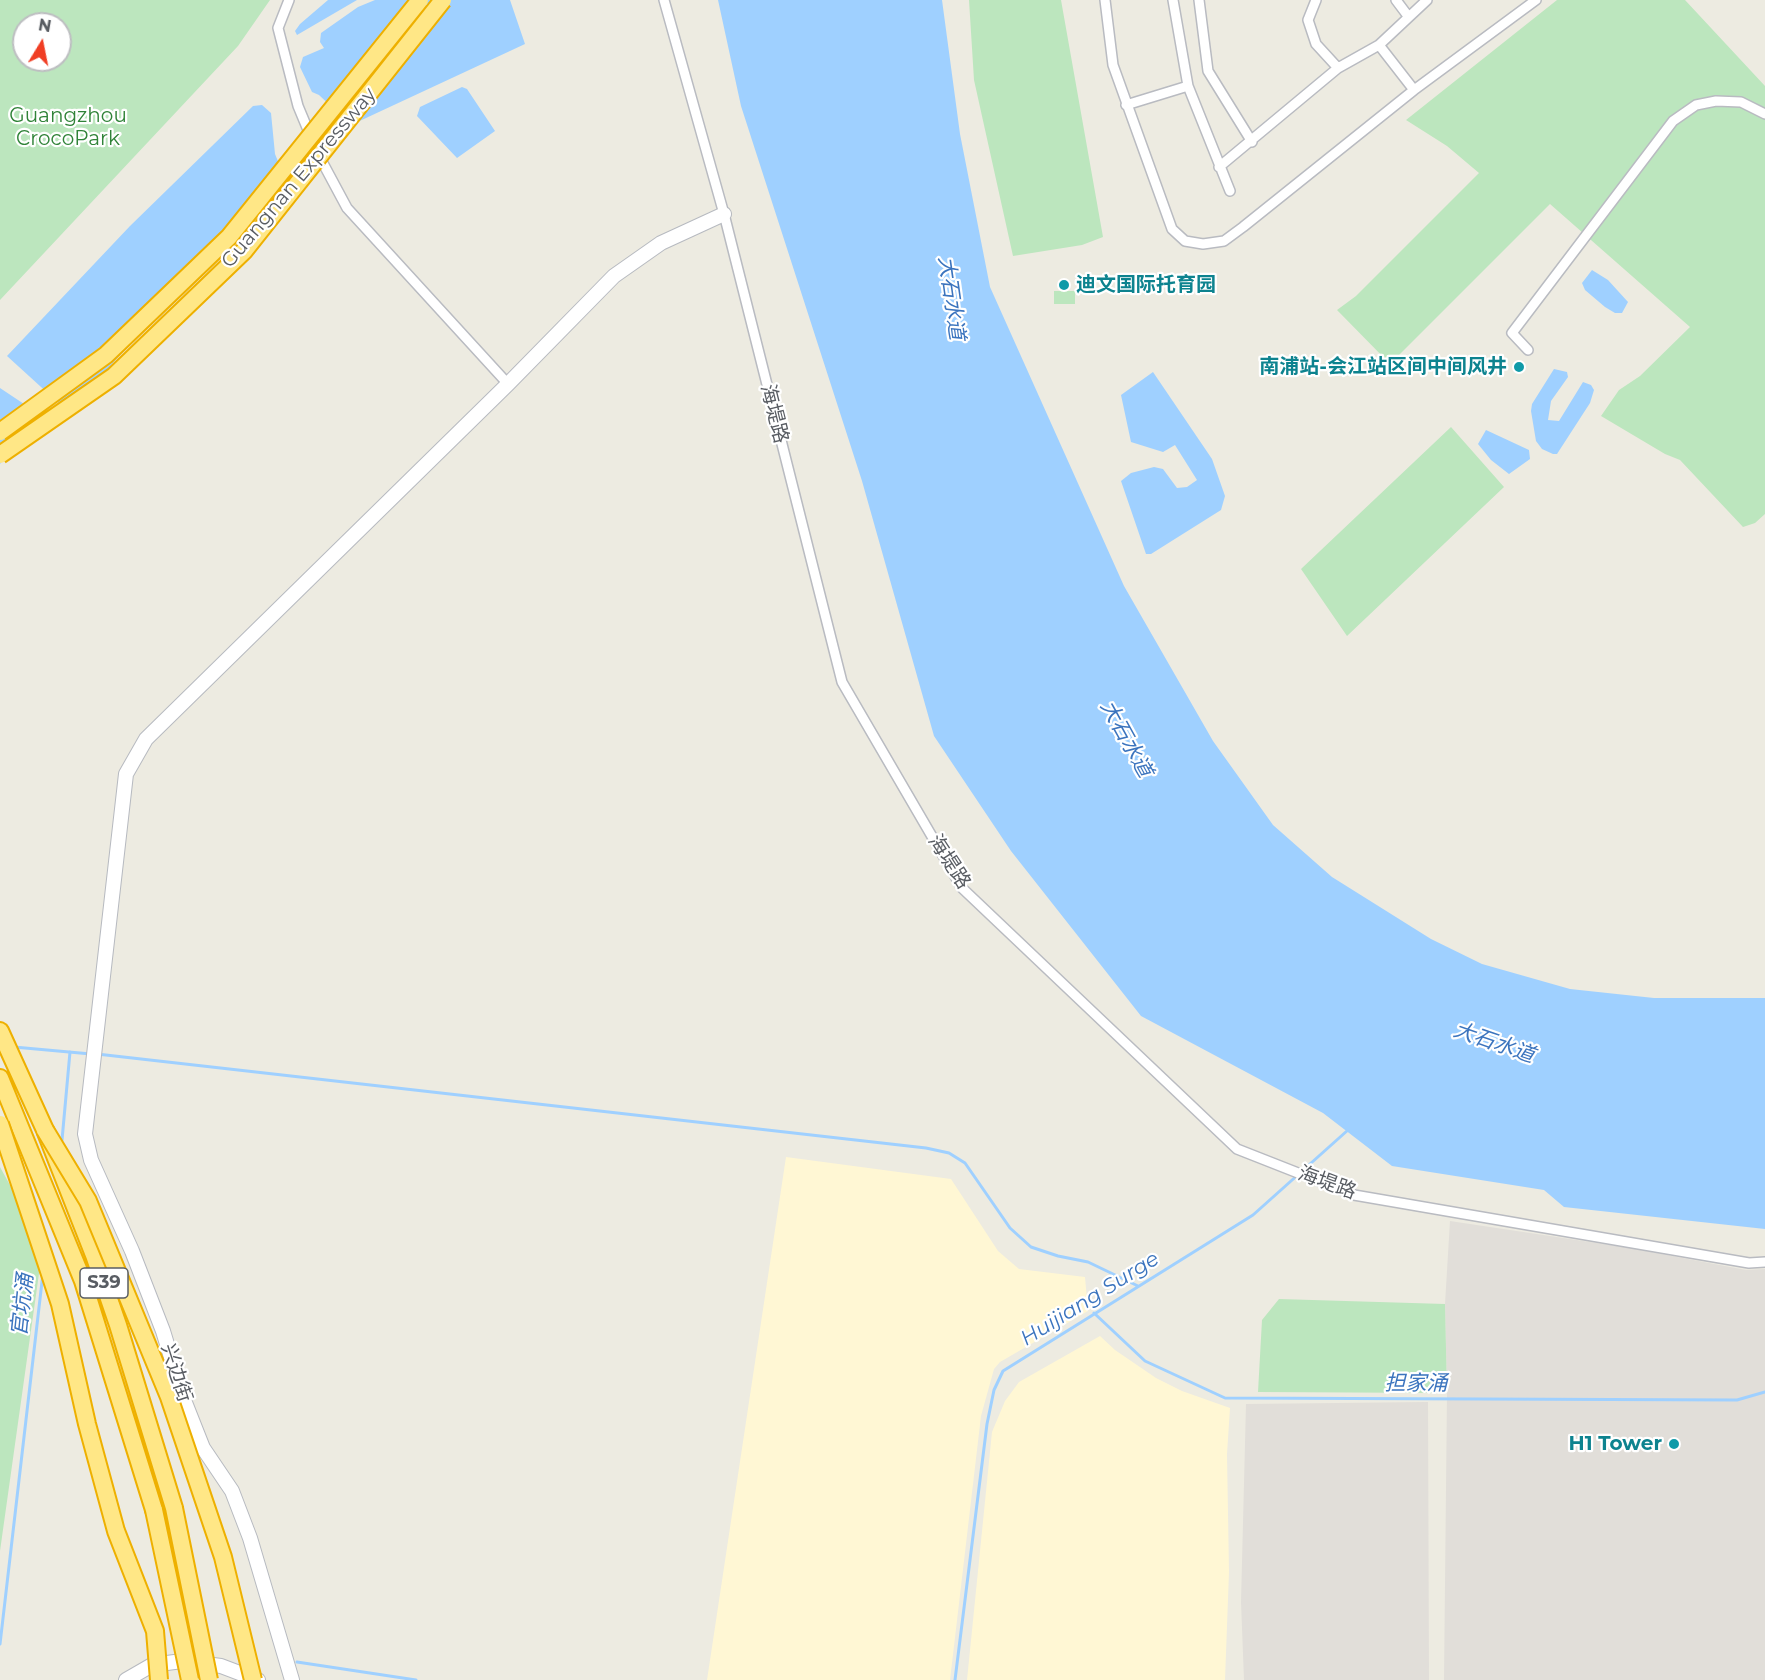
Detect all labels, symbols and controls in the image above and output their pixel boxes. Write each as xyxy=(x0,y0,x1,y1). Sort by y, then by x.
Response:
north arrow xyxy=(12,12,72,72)
text: N xyxy=(37,15,53,36)
street label: Guangnan Expressway xyxy=(217,83,381,273)
park label: Guangzhou CrocoPark xyxy=(9,104,127,151)
water label: 大石水道 xyxy=(933,255,969,341)
place label: 迪文国际托育园 xyxy=(1076,273,1216,297)
marker: 迪文国际托育园 xyxy=(1057,278,1071,292)
place label: 南浦站-会江站区间中间风井 xyxy=(1259,355,1507,379)
marker: 南浦站-会江站区间中间风井 xyxy=(1512,360,1526,374)
street label: 海堤路 xyxy=(755,382,793,446)
water label: 大石水道 xyxy=(1095,696,1157,782)
street label: 海堤路 xyxy=(923,830,975,894)
water label: 大石水道 xyxy=(1450,1017,1538,1069)
street label: 海堤路 xyxy=(1295,1161,1359,1205)
water label: Huijiang Surge xyxy=(1016,1246,1164,1352)
road number: S39 xyxy=(80,1268,128,1298)
water label: 官坑涌 xyxy=(7,1272,39,1338)
street label: 兴边街 xyxy=(155,1341,197,1405)
water label: 担家涌 xyxy=(1385,1371,1447,1397)
place label: H1 Tower xyxy=(1569,1432,1662,1456)
marker: H1 Tower xyxy=(1667,1437,1681,1451)

